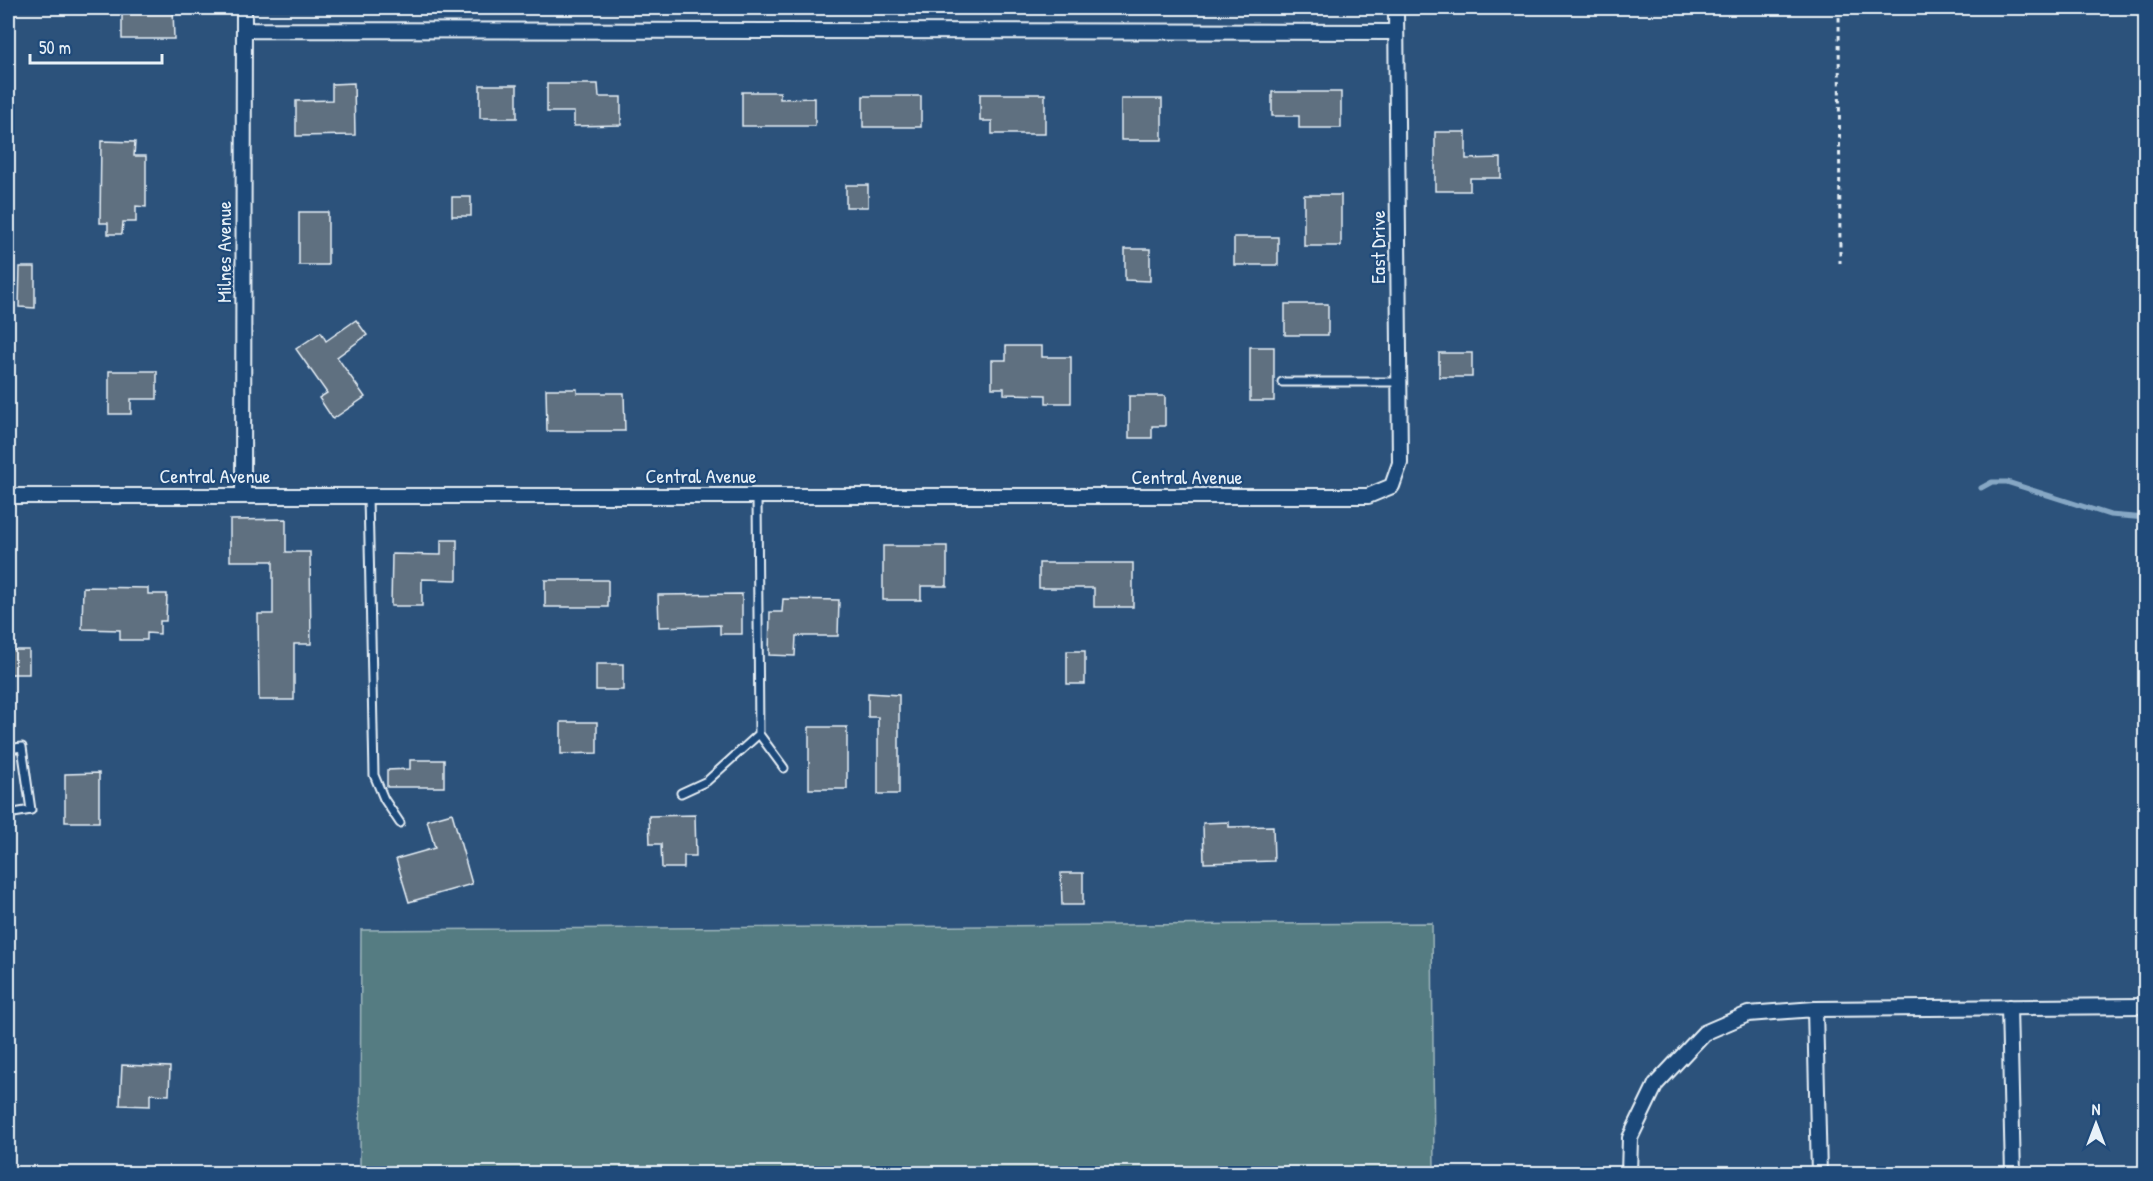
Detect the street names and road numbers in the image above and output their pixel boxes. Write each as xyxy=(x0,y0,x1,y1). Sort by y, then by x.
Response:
street label: Milnes Avenue xyxy=(210,201,237,303)
street label: East Drive xyxy=(1364,210,1391,284)
street label: Central Avenue xyxy=(159,462,271,489)
street label: Central Avenue xyxy=(645,462,757,489)
street label: Central Avenue xyxy=(1131,463,1243,490)

